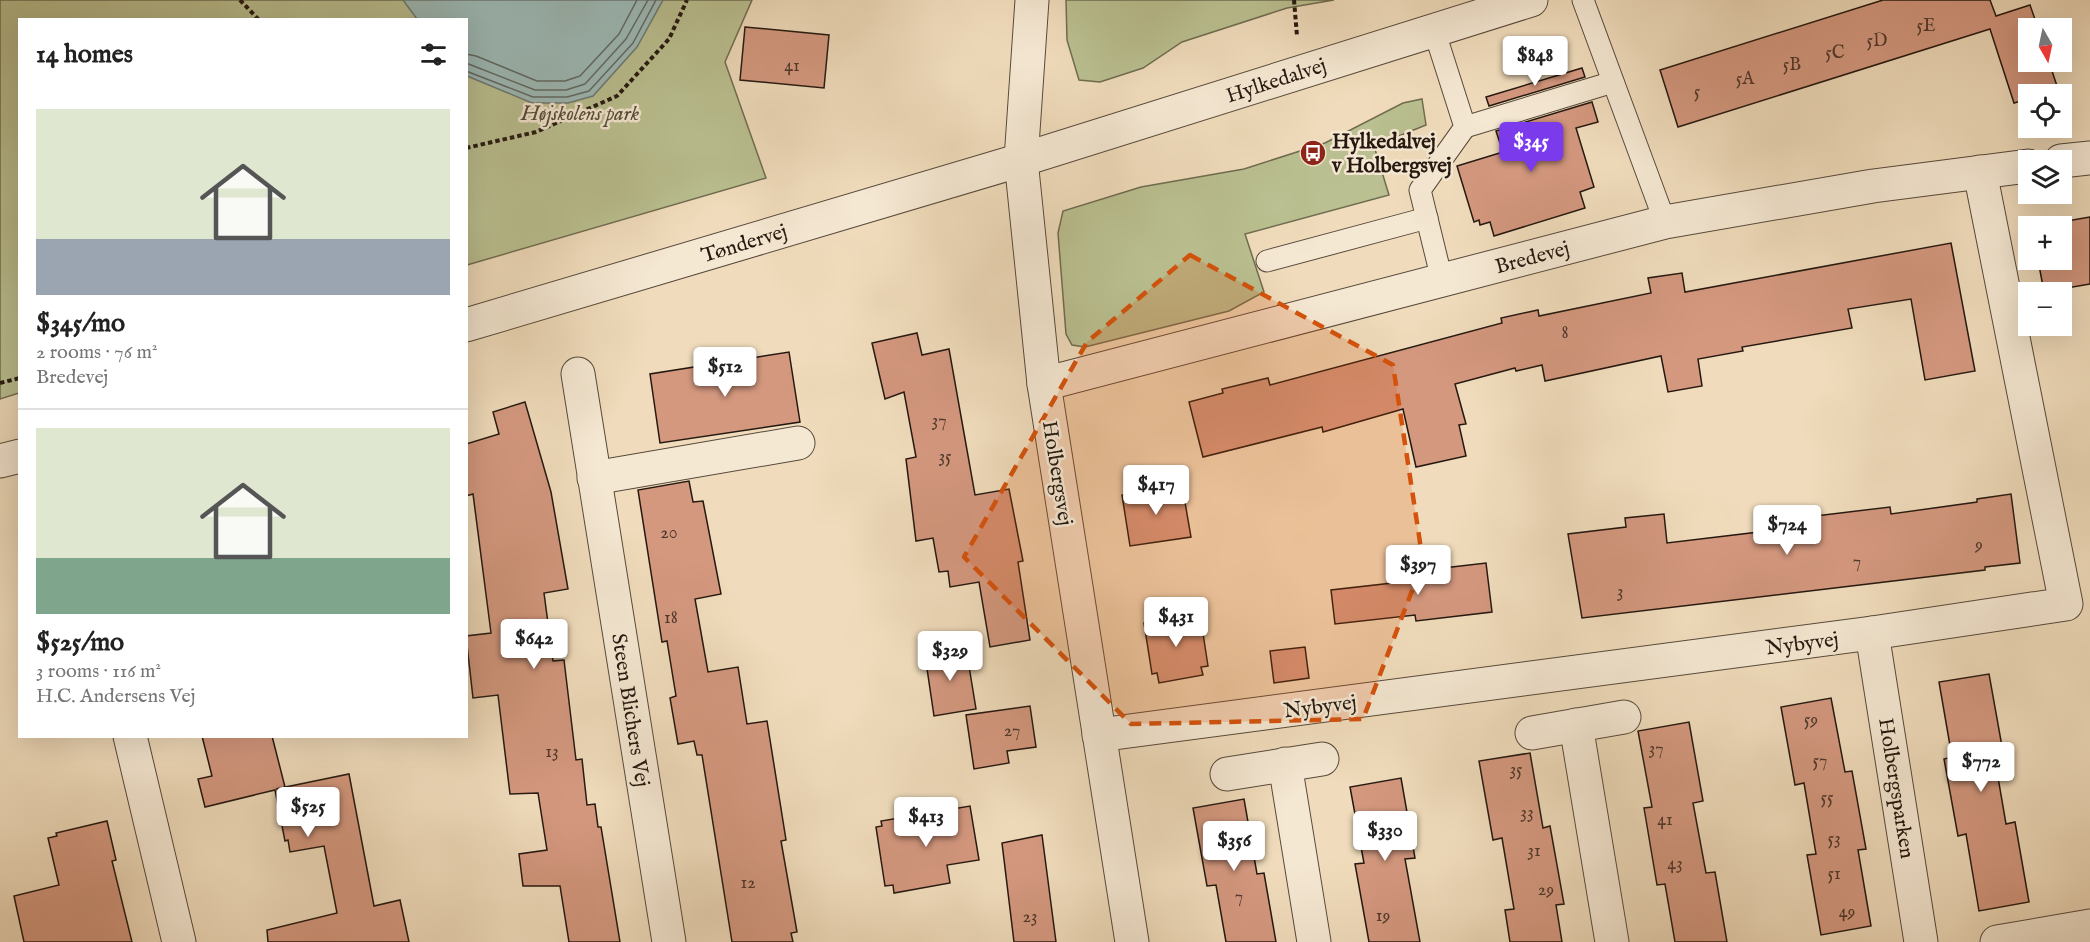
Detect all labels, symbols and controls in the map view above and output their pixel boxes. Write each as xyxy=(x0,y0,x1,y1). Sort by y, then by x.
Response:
house number: 5E xyxy=(1917,15,1936,38)
north arrow xyxy=(2018,18,2072,72)
map controls xyxy=(2018,18,2072,336)
house number: 5D xyxy=(1867,30,1887,53)
pin: $848 xyxy=(1499,36,1571,87)
text: 14 homes xyxy=(36,38,133,71)
icon: filters xyxy=(417,38,450,71)
house number: 5C xyxy=(1825,42,1845,65)
text: $848 xyxy=(1517,43,1553,68)
street label: Hylkedalvej xyxy=(1223,53,1330,110)
house number: 5B xyxy=(1783,54,1801,77)
house number: 41 xyxy=(784,55,800,78)
house number: 5A xyxy=(1736,68,1755,91)
house number: 5 xyxy=(1694,81,1701,104)
button: locate xyxy=(2018,84,2072,138)
park label: Højskolens park xyxy=(520,101,640,128)
pin: $345 xyxy=(1495,122,1567,173)
place label: Hylkedalvej v Holbergsvej xyxy=(1331,129,1452,180)
text: $345 xyxy=(1513,129,1549,154)
bus stop icon: Hylkedalvej v Holbergsvej xyxy=(1298,138,1328,168)
icon: home xyxy=(189,148,297,256)
button: layers xyxy=(2018,150,2072,204)
button: + xyxy=(2018,216,2072,270)
street label: Tøndervej xyxy=(698,219,791,270)
street label: Bredevej xyxy=(1492,236,1573,281)
button: − xyxy=(2018,282,2072,336)
text: $345/mo xyxy=(36,307,125,340)
house number: 8 xyxy=(1561,322,1569,345)
text: 2 rooms · 76 m² xyxy=(36,340,157,365)
pin: $512 xyxy=(689,347,761,398)
text: $512 xyxy=(707,354,743,379)
text: Bredevej xyxy=(36,365,108,390)
house number: 37 xyxy=(931,410,947,433)
street label: Holbergsvej xyxy=(1035,419,1078,528)
house number: 35 xyxy=(938,446,952,469)
pin: $417 xyxy=(1120,465,1192,516)
icon: home xyxy=(189,467,297,575)
text: $417 xyxy=(1137,472,1175,497)
pin: $724 xyxy=(1751,505,1823,556)
text: $724 xyxy=(1767,512,1807,537)
house number: 20 xyxy=(660,522,678,545)
house number: 9 xyxy=(1974,534,1983,557)
pin: $397 xyxy=(1382,545,1454,596)
house number: 7 xyxy=(1853,551,1861,574)
text: $397 xyxy=(1400,552,1436,577)
house number: 3 xyxy=(1617,581,1623,604)
pin: $431 xyxy=(1140,597,1212,648)
text: $431 xyxy=(1158,604,1194,629)
house number: 18 xyxy=(664,607,678,630)
pin: $642 xyxy=(498,619,570,670)
text: $525/mo xyxy=(36,626,124,659)
text: $642 xyxy=(515,626,553,651)
street label: Nybyvej xyxy=(1764,627,1840,662)
pin: $329 xyxy=(914,631,986,682)
street label: Steen Blichers Vej xyxy=(604,632,655,789)
text: $329 xyxy=(932,638,968,663)
text: 3 rooms · 116 m² xyxy=(36,659,161,684)
text: H.C. Andersens Vej xyxy=(36,684,196,709)
street label: Nybyvej xyxy=(1282,690,1358,725)
house number: 59 xyxy=(1804,709,1818,732)
street label: Holbergsparken xyxy=(1871,716,1920,861)
house number: 27 xyxy=(1004,720,1020,743)
house number: 37 xyxy=(1648,738,1664,761)
house number: 13 xyxy=(545,741,559,764)
pin: $772 xyxy=(1945,742,2017,793)
text: $772 xyxy=(1961,749,2001,774)
house number: 57 xyxy=(1813,750,1827,773)
house number: 35 xyxy=(1509,759,1523,782)
pin: $525 xyxy=(272,787,344,838)
house number: 55 xyxy=(1820,787,1834,810)
text: $525 xyxy=(291,794,325,819)
pin: $413 xyxy=(890,797,962,848)
house number: 33 xyxy=(1520,802,1534,825)
text: $413 xyxy=(908,804,944,829)
house number: 41 xyxy=(1657,809,1673,832)
pin: $330 xyxy=(1349,811,1421,862)
text: $330 xyxy=(1367,818,1403,843)
pin: $356 xyxy=(1198,821,1270,872)
text: $356 xyxy=(1217,828,1251,853)
house number: 53 xyxy=(1827,828,1841,851)
house number: 31 xyxy=(1527,840,1541,863)
house number: 43 xyxy=(1667,853,1683,876)
house number: 51 xyxy=(1827,863,1841,886)
house number: 12 xyxy=(740,872,756,895)
house number: 29 xyxy=(1538,879,1554,902)
house number: 7 xyxy=(1235,886,1243,909)
house number: 49 xyxy=(1839,901,1855,924)
house number: 19 xyxy=(1376,905,1390,928)
house number: 23 xyxy=(1022,906,1038,929)

